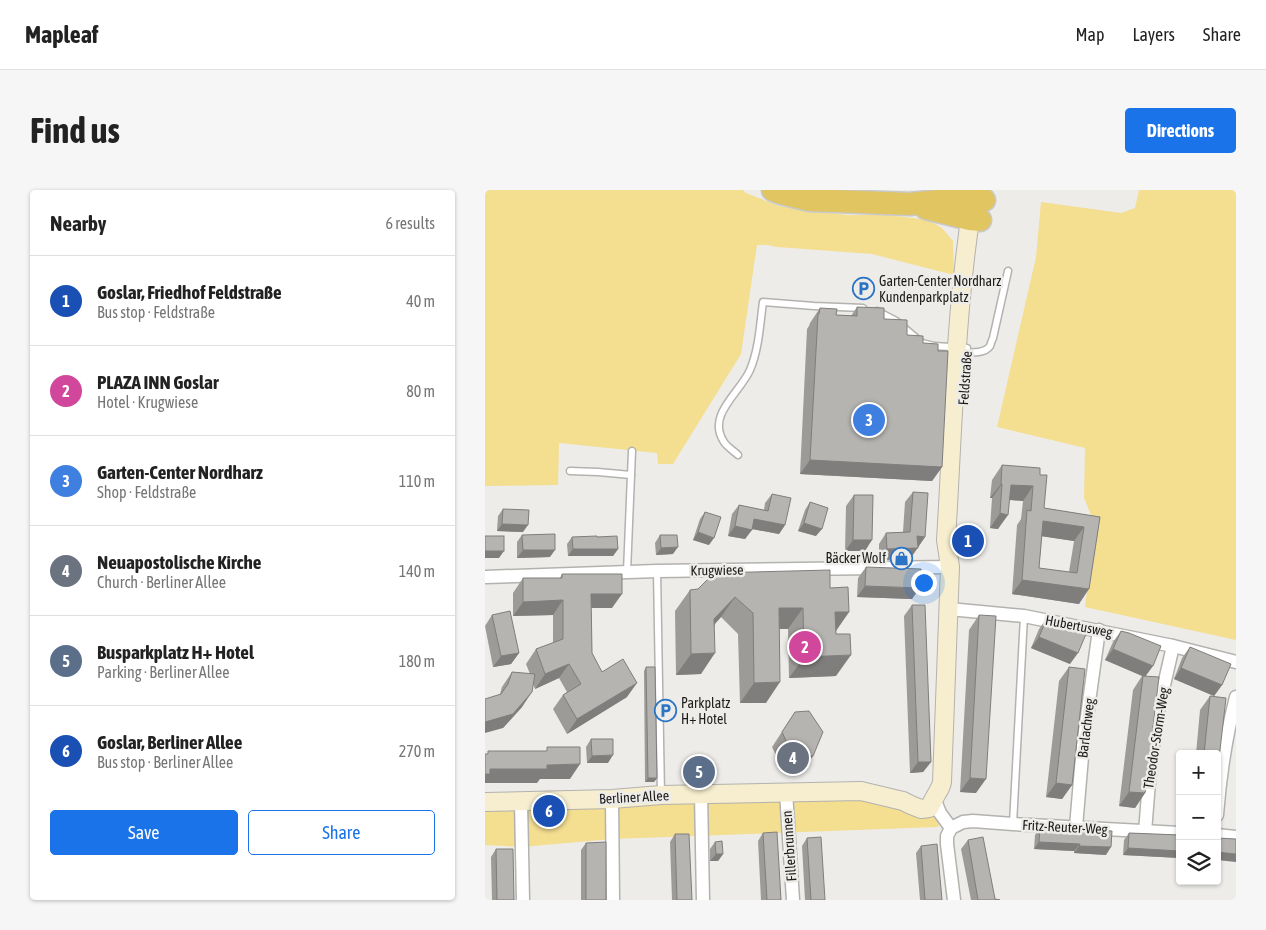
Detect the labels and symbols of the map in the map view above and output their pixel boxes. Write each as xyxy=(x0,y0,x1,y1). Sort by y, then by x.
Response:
place label: Garten-Center Nordharz Kundenparkplatz xyxy=(879,273,1001,305)
parking icon: Garten-Center Nordharz Kundenparkplatz xyxy=(851,277,875,301)
street label: Feldstraße xyxy=(955,350,975,406)
pin: 3 xyxy=(853,401,885,439)
pin: 1 xyxy=(952,522,984,560)
shop icon: Bäcker Wolf xyxy=(890,546,914,570)
place label: Bäcker Wolf xyxy=(826,550,886,566)
street label: Krugwiese xyxy=(690,562,744,578)
your location xyxy=(911,570,937,596)
street label: Hubertusweg xyxy=(1044,612,1114,640)
pin: 2 xyxy=(789,628,821,666)
street label: Theodor-Storm-Weg xyxy=(1140,686,1172,790)
place label: Parkplatz H+ Hotel xyxy=(681,695,730,727)
street label: Barlachweg xyxy=(1074,697,1098,759)
parking icon: Parkplatz H+ Hotel xyxy=(653,699,677,723)
pin: 4 xyxy=(777,739,809,777)
pin: 5 xyxy=(683,753,715,791)
street label: Berliner Allee xyxy=(599,787,669,807)
pin: 6 xyxy=(533,792,565,830)
street label: Fillerbrunnen xyxy=(779,810,799,882)
street label: Fritz-Reuter-Weg xyxy=(1022,817,1108,837)

